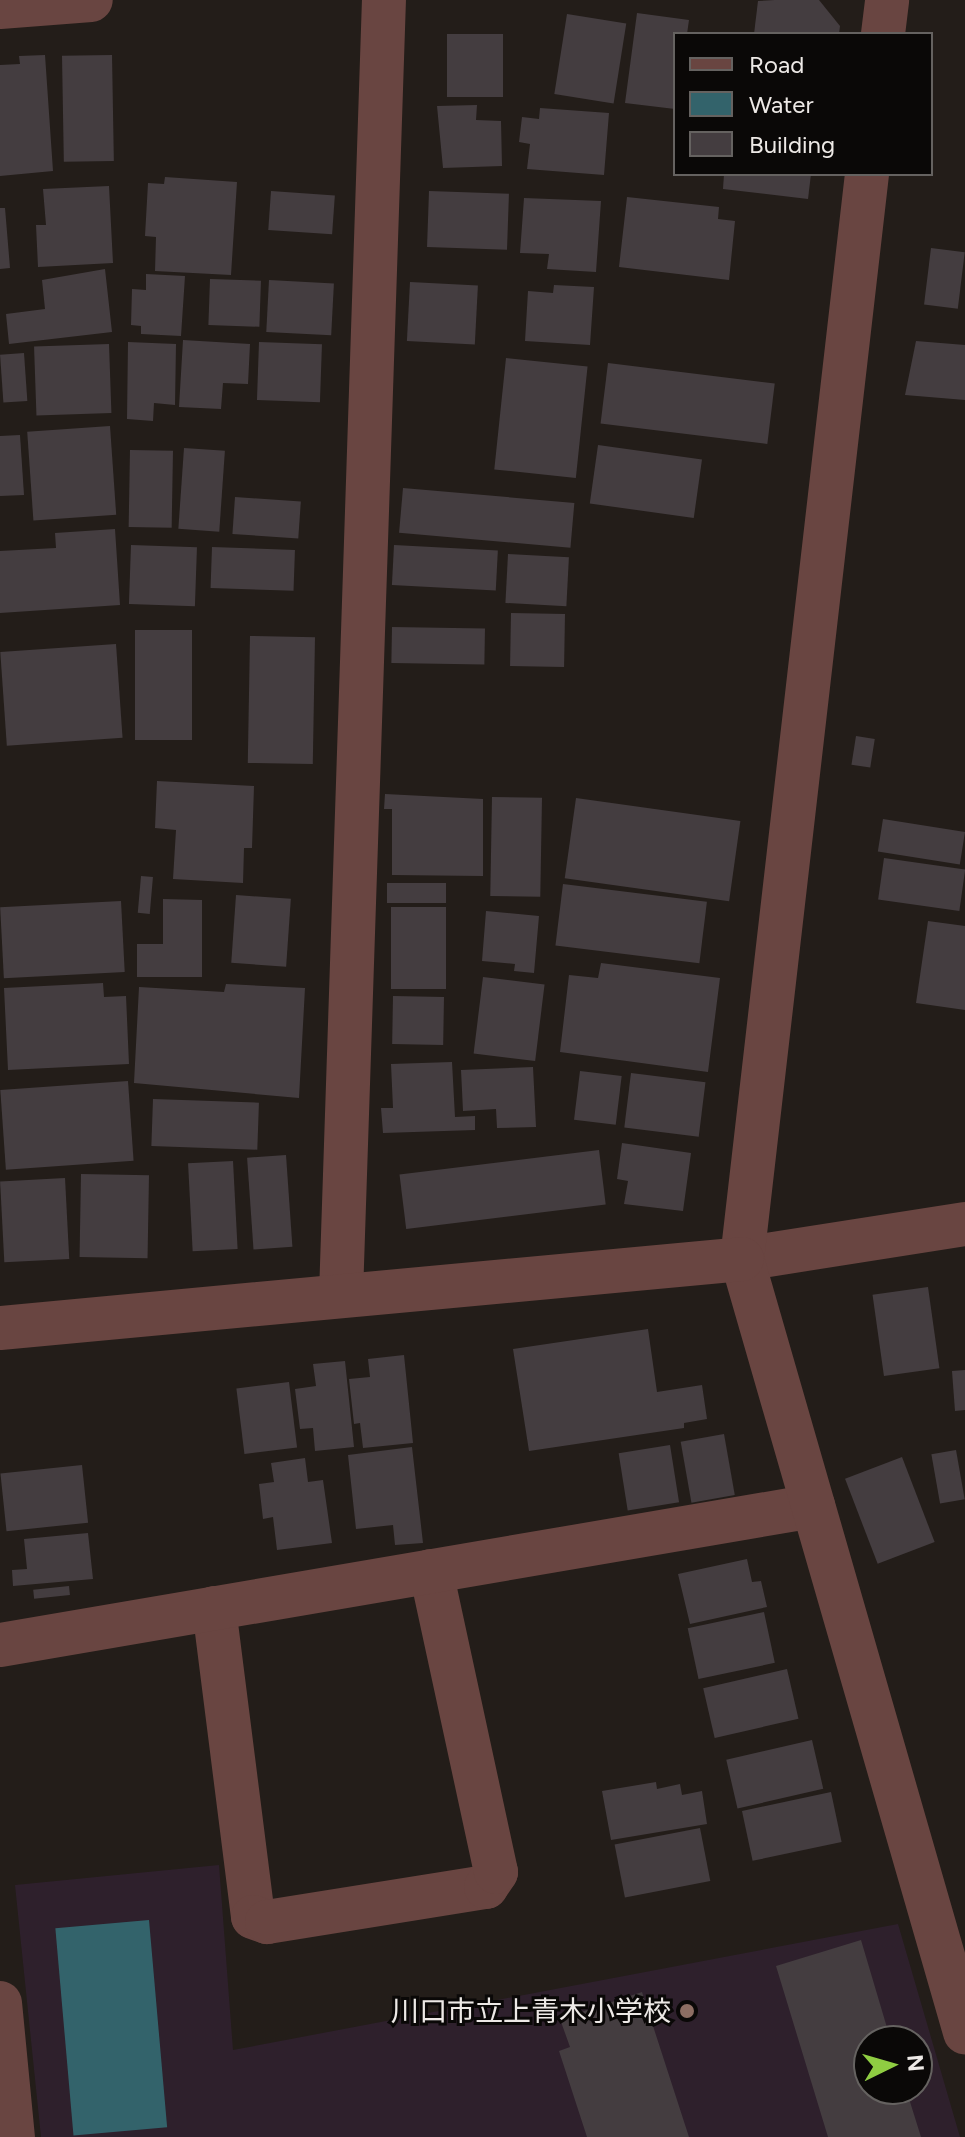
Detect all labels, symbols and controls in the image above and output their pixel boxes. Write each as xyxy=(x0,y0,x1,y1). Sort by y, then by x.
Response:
legend xyxy=(673,32,933,176)
text: Road xyxy=(749,50,804,79)
text: Water xyxy=(749,90,814,119)
text: Building xyxy=(749,130,835,159)
place label: 川口市立上青木小学校 xyxy=(391,1994,671,2028)
marker: 川口市立上青木小学校 xyxy=(678,2002,696,2020)
north arrow xyxy=(853,2025,933,2105)
text: N xyxy=(901,2053,930,2073)

